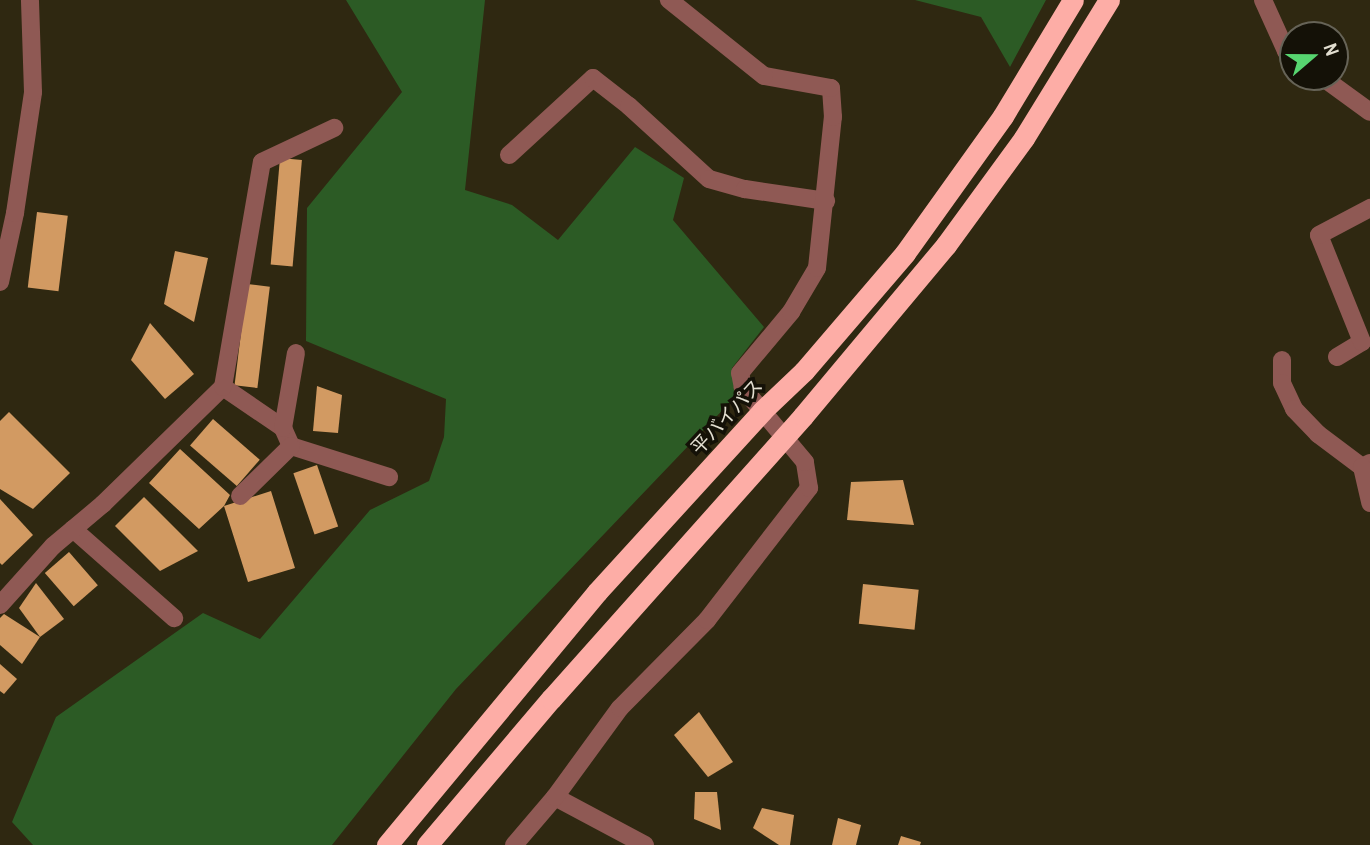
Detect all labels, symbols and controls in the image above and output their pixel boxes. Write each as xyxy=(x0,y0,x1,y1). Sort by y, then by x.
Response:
north arrow xyxy=(1279,21,1349,91)
text: N xyxy=(1318,40,1346,59)
street label: 平バイパス xyxy=(686,374,768,460)

